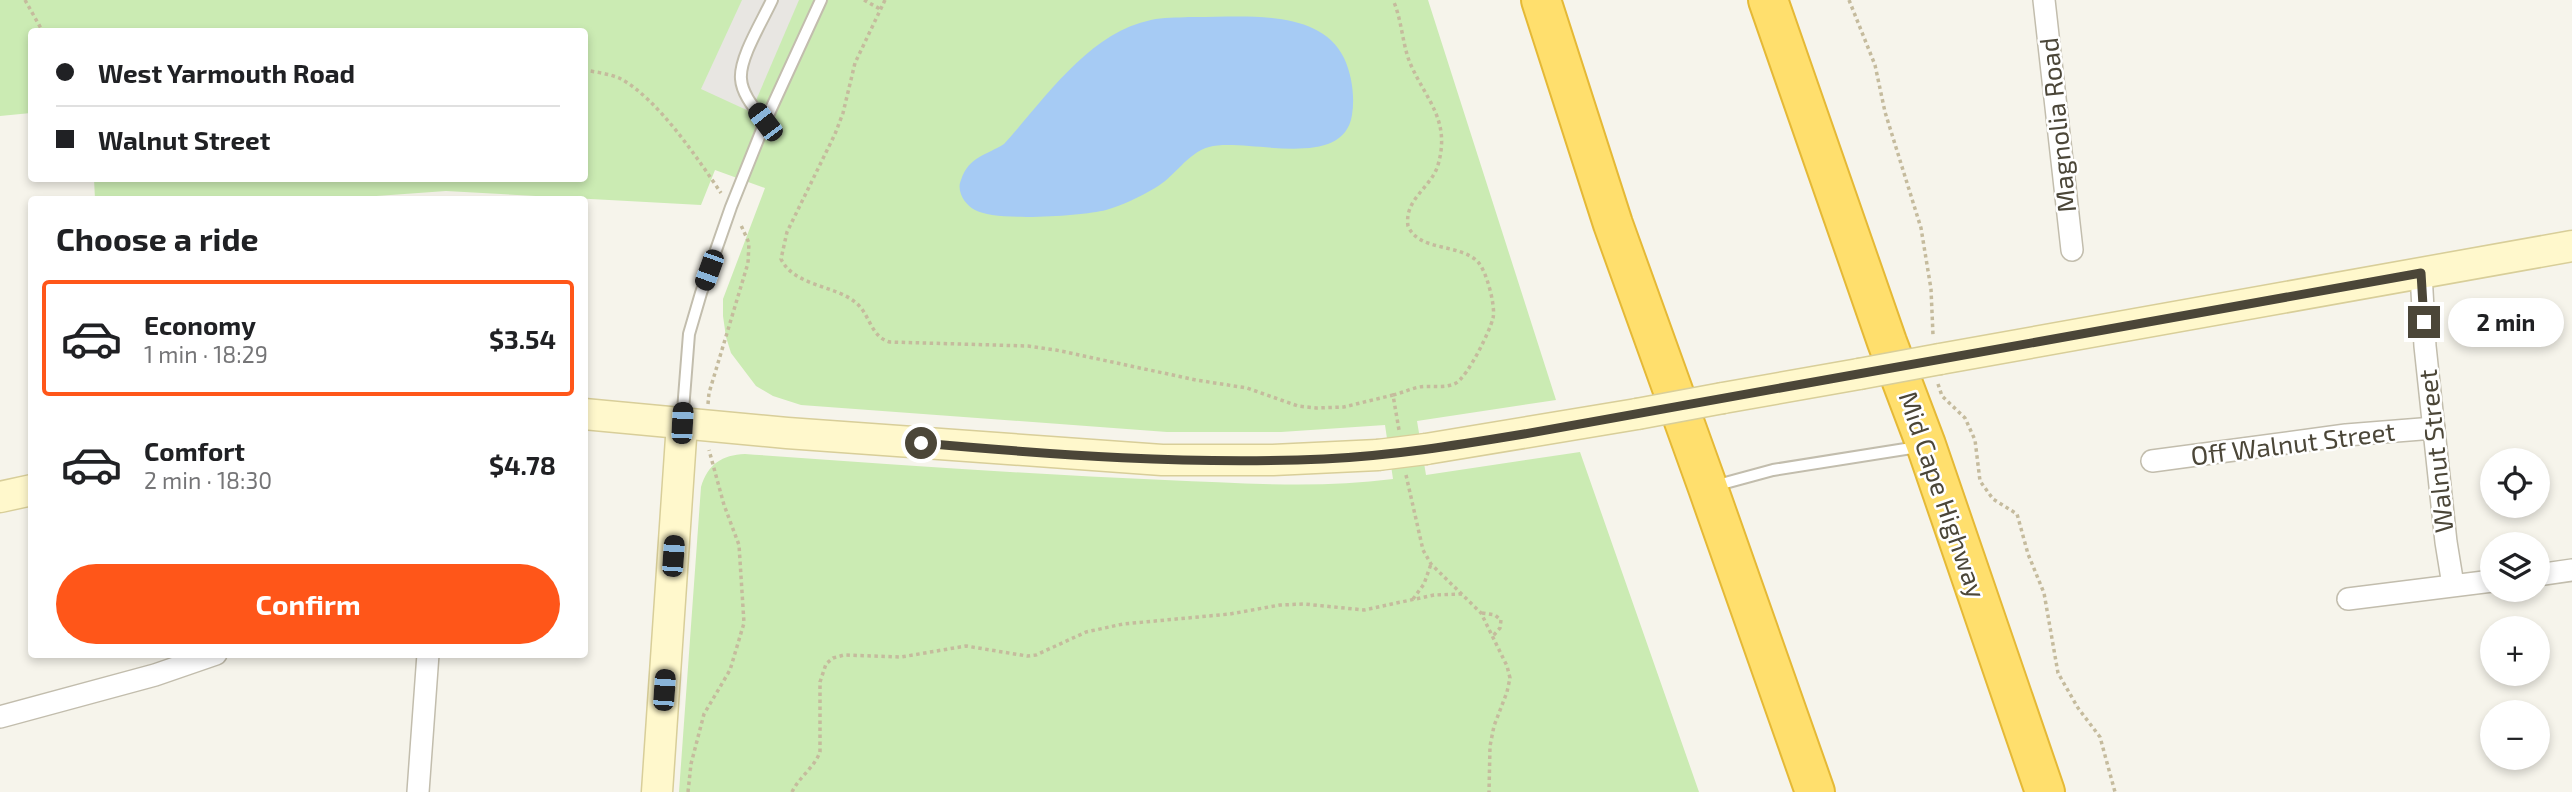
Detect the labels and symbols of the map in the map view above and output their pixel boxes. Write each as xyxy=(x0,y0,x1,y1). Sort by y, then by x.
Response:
street label: Magnolia Road xyxy=(2032,36,2081,214)
car xyxy=(744,99,787,145)
car xyxy=(692,247,727,293)
callout: 2 min xyxy=(2448,298,2564,346)
route end xyxy=(2408,306,2440,338)
street label: Walnut Street xyxy=(2411,368,2459,534)
street label: Mid Cape Highway xyxy=(1893,387,1993,602)
car xyxy=(671,401,694,445)
street label: Off Walnut Street xyxy=(2189,415,2397,470)
route start xyxy=(905,427,937,459)
car xyxy=(662,534,685,578)
car xyxy=(653,668,676,712)

